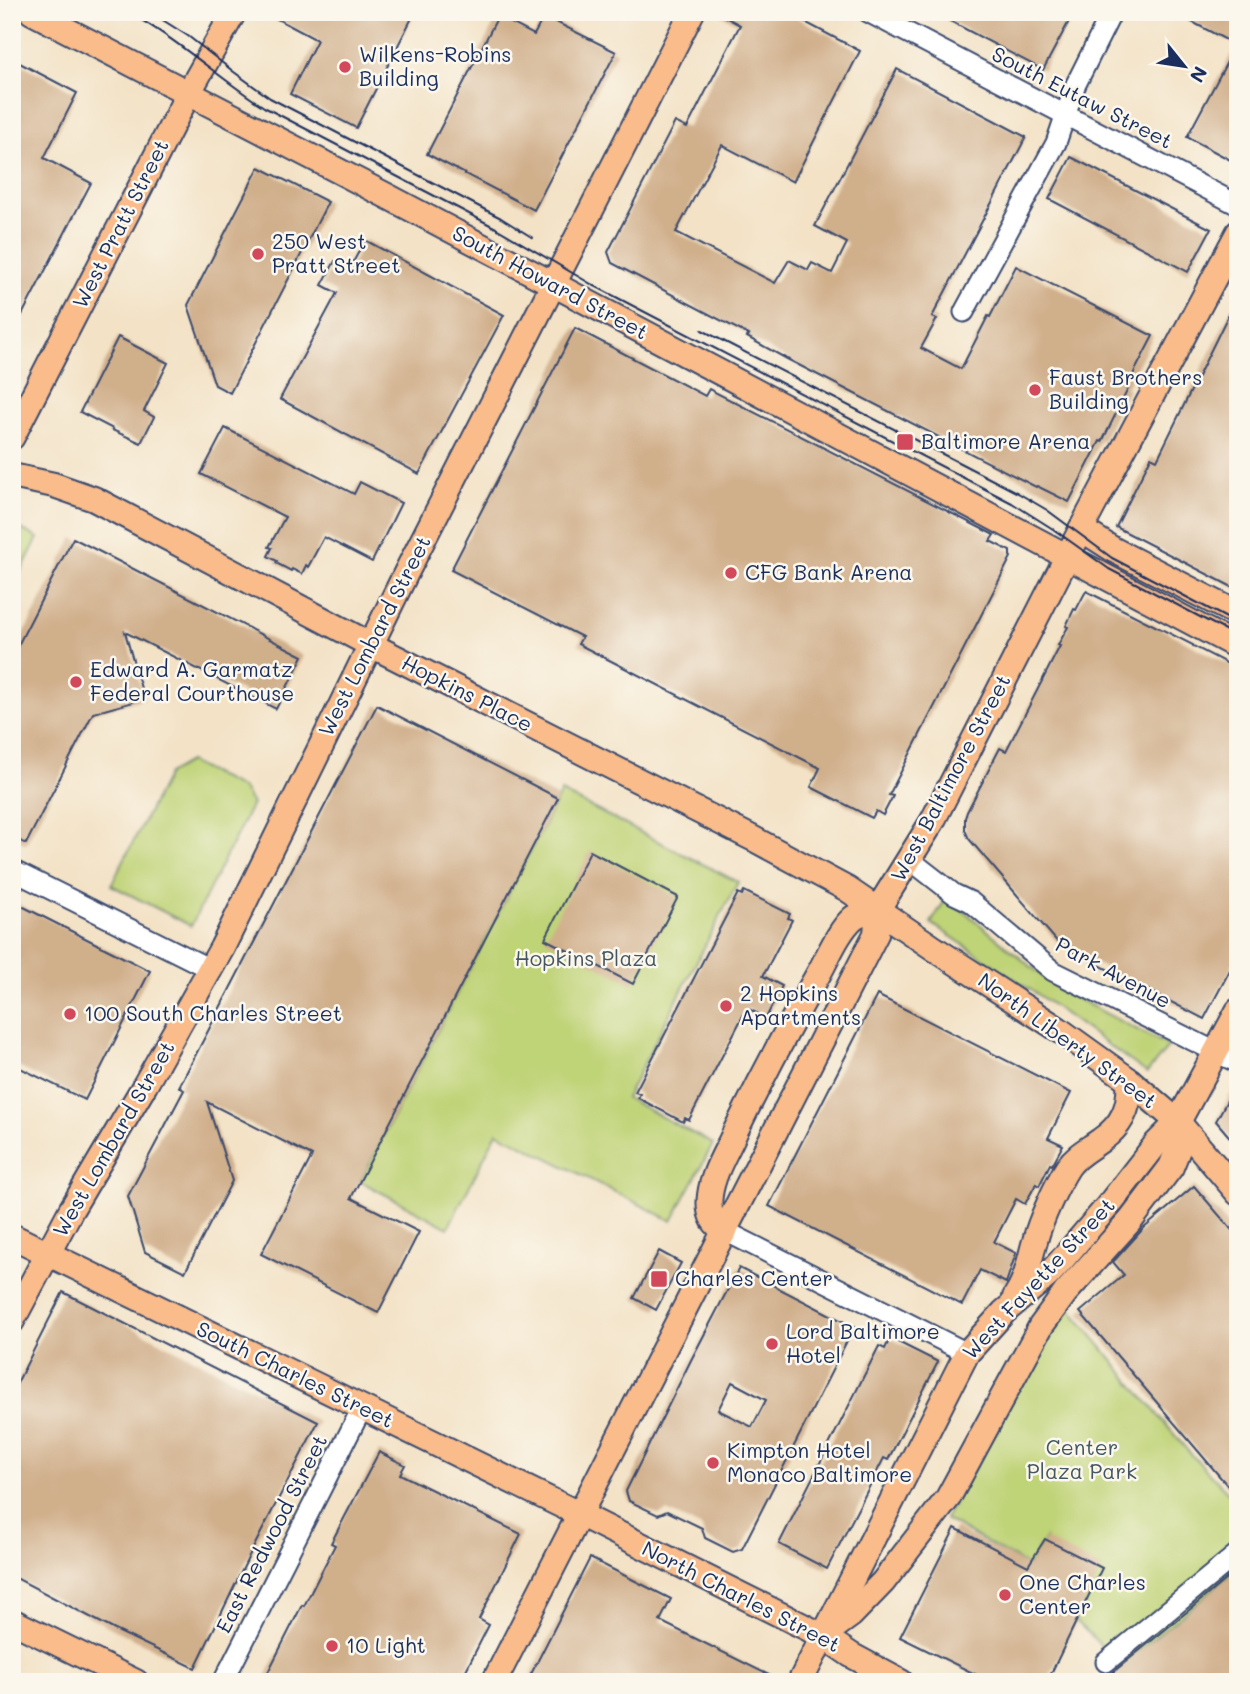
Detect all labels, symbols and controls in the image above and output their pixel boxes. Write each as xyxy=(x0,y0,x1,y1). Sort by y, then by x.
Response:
north arrow xyxy=(1148,32,1218,102)
street label: South Eutaw Street xyxy=(988,39,1178,154)
place label: Wilkens-Robins Building xyxy=(359,40,512,91)
marker: Wilkens-Robins Building xyxy=(337,59,353,75)
text: N xyxy=(1185,62,1214,87)
street label: West Pratt Street xyxy=(65,134,174,312)
street label: South Howard Street xyxy=(448,219,653,345)
place label: 250 West Pratt Street xyxy=(272,227,401,278)
marker: 250 West Pratt Street xyxy=(250,246,266,262)
place label: Faust Brothers Building xyxy=(1049,363,1202,414)
marker: Faust Brothers Building xyxy=(1027,382,1043,398)
place label: Baltimore Arena xyxy=(921,427,1090,454)
marker: Baltimore Arena xyxy=(895,432,915,452)
street label: West Lombard Street xyxy=(311,530,436,740)
place label: CFG Bank Arena xyxy=(745,558,912,585)
marker: CFG Bank Arena xyxy=(723,565,739,581)
street label: Hopkins Place xyxy=(398,648,538,737)
place label: Edward A. Garmatz Federal Courthouse xyxy=(90,655,294,706)
street label: West Baltimore Street xyxy=(884,669,1016,886)
marker: Edward A. Garmatz Federal Courthouse xyxy=(68,674,84,690)
street label: Park Avenue xyxy=(1051,930,1176,1013)
park label: Hopkins Plaza xyxy=(515,944,657,971)
street label: North Liberty Street xyxy=(973,966,1163,1114)
place label: 2 Hopkins Apartments xyxy=(740,979,861,1030)
marker: 2 Hopkins Apartments xyxy=(718,998,734,1014)
place label: 100 South Charles Street xyxy=(84,999,342,1026)
marker: 100 South Charles Street xyxy=(62,1006,78,1022)
street label: West Lombard Street xyxy=(46,1035,180,1241)
street label: West Fayette Street xyxy=(956,1191,1120,1365)
place label: Charles Center xyxy=(675,1264,833,1291)
marker: Charles Center xyxy=(649,1269,669,1289)
street label: South Charles Street xyxy=(193,1314,399,1433)
place label: Lord Baltimore Hotel xyxy=(786,1317,940,1368)
marker: Lord Baltimore Hotel xyxy=(764,1336,780,1352)
street label: East Redwood Street xyxy=(209,1430,332,1637)
park label: Center Plaza Park xyxy=(1027,1433,1137,1484)
place label: Kimpton Hotel Monaco Baltimore xyxy=(727,1436,912,1487)
marker: Kimpton Hotel Monaco Baltimore xyxy=(705,1455,721,1471)
street label: North Charles Street xyxy=(638,1534,845,1657)
place label: One Charles Center xyxy=(1019,1568,1146,1619)
marker: One Charles Center xyxy=(997,1587,1013,1603)
place label: 10 Light xyxy=(346,1631,426,1658)
marker: 10 Light xyxy=(324,1638,340,1654)

